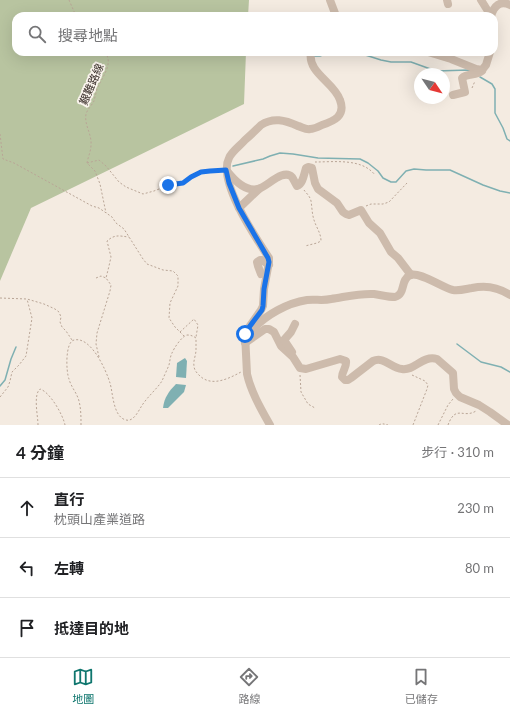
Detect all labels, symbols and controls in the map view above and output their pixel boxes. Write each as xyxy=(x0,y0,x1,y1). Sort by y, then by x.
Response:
search box xyxy=(12,12,498,56)
icon: search xyxy=(26,23,48,45)
text: 搜尋地點 xyxy=(58,26,118,44)
street label: 艱難路線 xyxy=(76,61,106,107)
north arrow xyxy=(414,68,450,104)
route end xyxy=(159,176,177,194)
route start xyxy=(236,325,254,343)
text: 4 分鐘 xyxy=(16,442,64,463)
text: 步行 · 310 m xyxy=(421,444,494,460)
text: 直行 xyxy=(54,490,84,508)
icon: ahead xyxy=(16,497,38,519)
text: 230 m xyxy=(457,500,494,516)
text: 枕頭山產業道路 xyxy=(54,511,145,527)
icon: left xyxy=(16,557,38,579)
text: 左轉 xyxy=(54,559,84,577)
text: 80 m xyxy=(465,560,494,576)
icon: arrive xyxy=(16,617,38,639)
text: 抵達目的地 xyxy=(54,619,129,637)
tab: 地圖 xyxy=(72,666,94,706)
tab: 路線 xyxy=(238,666,260,706)
tab: 已儲存 xyxy=(405,666,438,706)

